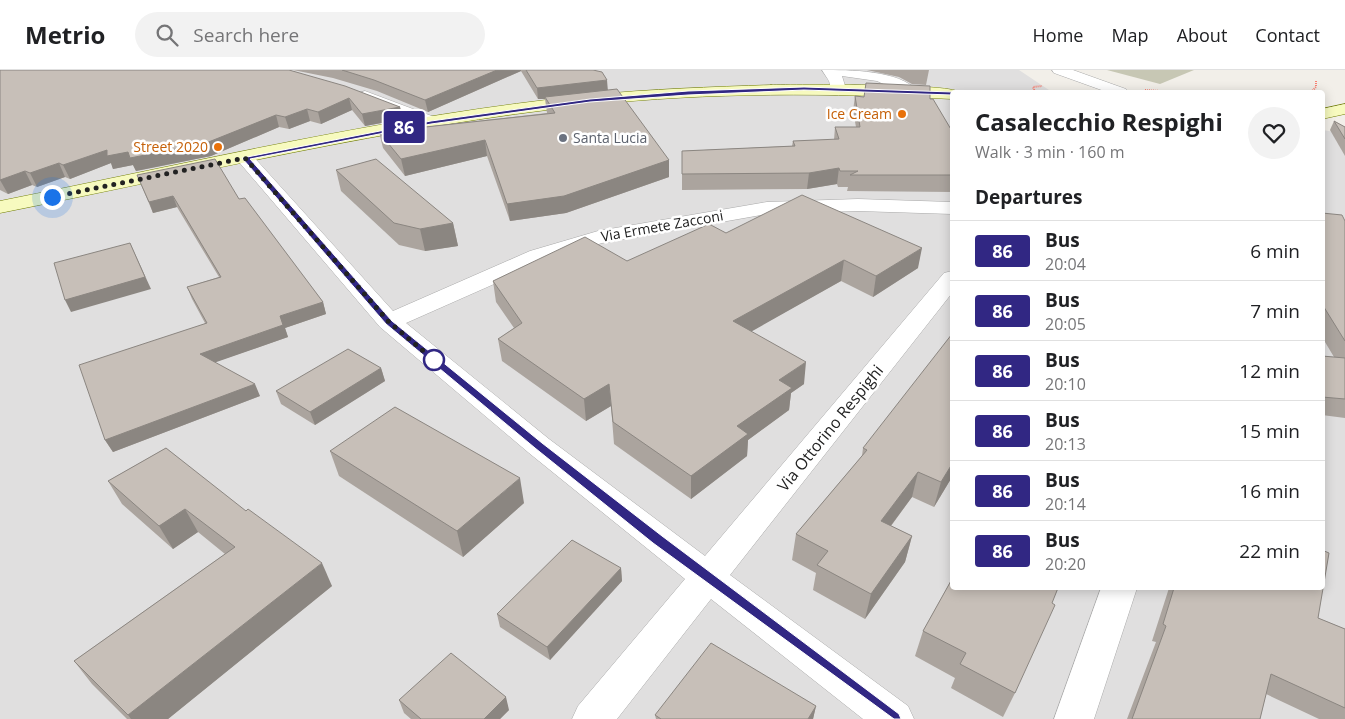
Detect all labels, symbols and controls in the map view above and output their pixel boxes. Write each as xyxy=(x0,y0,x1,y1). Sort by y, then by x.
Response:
search box xyxy=(135,12,485,57)
text: Metrio xyxy=(25,18,105,51)
icon: search xyxy=(153,21,181,49)
text: Search here xyxy=(193,22,299,48)
text: Home xyxy=(1033,23,1083,47)
text: Map xyxy=(1111,23,1149,47)
text: About xyxy=(1177,23,1227,47)
text: Contact xyxy=(1255,23,1320,47)
place label: Ice Cream xyxy=(827,104,892,123)
text: Casalecchio Respighi xyxy=(975,105,1223,138)
button: heart xyxy=(1248,107,1300,159)
marker: Ice Cream xyxy=(896,108,908,120)
line badge: 86 xyxy=(382,111,426,143)
text: 86 xyxy=(394,115,414,139)
place label: Santa Lucia xyxy=(573,128,647,147)
marker: Santa Lucia xyxy=(557,132,569,144)
place label: Street 2020 xyxy=(133,137,208,156)
marker: Street 2020 xyxy=(212,141,224,153)
text: Walk · 3 min · 160 m xyxy=(975,141,1125,163)
text: Departures xyxy=(975,184,1082,210)
your location xyxy=(40,185,65,210)
street label: Via Ermete Zacconi xyxy=(599,205,725,246)
text: Bus xyxy=(1045,227,1080,253)
text: 6 min xyxy=(1250,238,1300,264)
text: 86 xyxy=(992,239,1013,263)
text: 20:04 xyxy=(1045,253,1086,275)
text: Bus xyxy=(1045,287,1080,313)
text: 7 min xyxy=(1250,298,1300,324)
text: 86 xyxy=(992,299,1013,323)
text: 20:05 xyxy=(1045,313,1086,335)
text: Bus xyxy=(1045,347,1080,373)
unlabelled marker xyxy=(423,349,445,371)
text: 12 min xyxy=(1239,358,1300,384)
text: 86 xyxy=(992,359,1013,383)
street label: Via Ottorino Respighi xyxy=(772,360,888,496)
text: 20:10 xyxy=(1045,373,1086,395)
text: Bus xyxy=(1045,407,1080,433)
text: 15 min xyxy=(1239,418,1300,444)
text: 86 xyxy=(992,419,1013,443)
text: 20:13 xyxy=(1045,433,1086,455)
text: Bus xyxy=(1045,467,1080,493)
text: 16 min xyxy=(1239,478,1300,504)
text: 86 xyxy=(992,479,1013,503)
text: 20:14 xyxy=(1045,493,1086,515)
text: Bus xyxy=(1045,527,1080,553)
text: 22 min xyxy=(1239,538,1300,564)
text: 86 xyxy=(992,539,1013,563)
text: 20:20 xyxy=(1045,553,1086,575)

